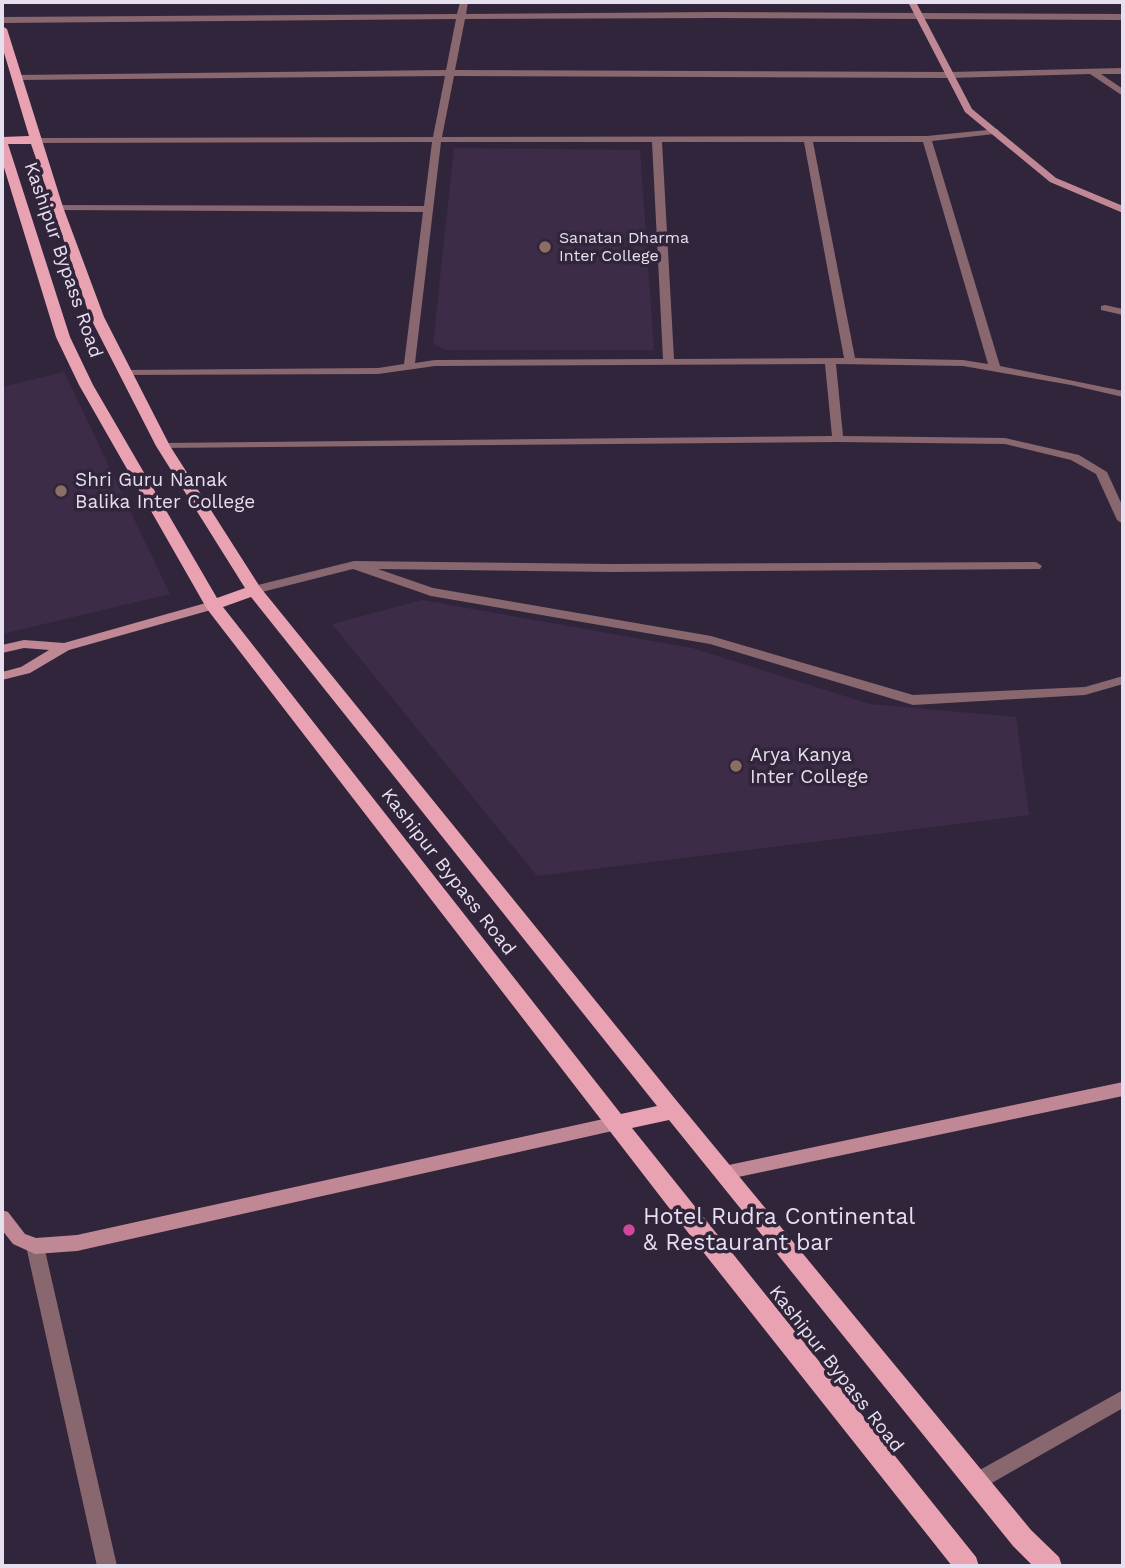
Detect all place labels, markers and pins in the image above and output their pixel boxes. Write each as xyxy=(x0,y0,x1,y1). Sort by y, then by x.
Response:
place label: Sanatan Dharma Inter College xyxy=(559,228,689,266)
marker: Sanatan Dharma Inter College xyxy=(537,239,553,255)
place label: Shri Guru Nanak Balika Inter College xyxy=(75,469,255,513)
marker: Shri Guru Nanak Balika Inter College xyxy=(53,483,69,499)
place label: Arya Kanya Inter College xyxy=(750,744,868,788)
marker: Arya Kanya Inter College xyxy=(728,758,744,774)
place label: Hotel Rudra Continental & Restaurant bar xyxy=(643,1203,915,1257)
marker: Hotel Rudra Continental & Restaurant bar xyxy=(621,1222,637,1238)

